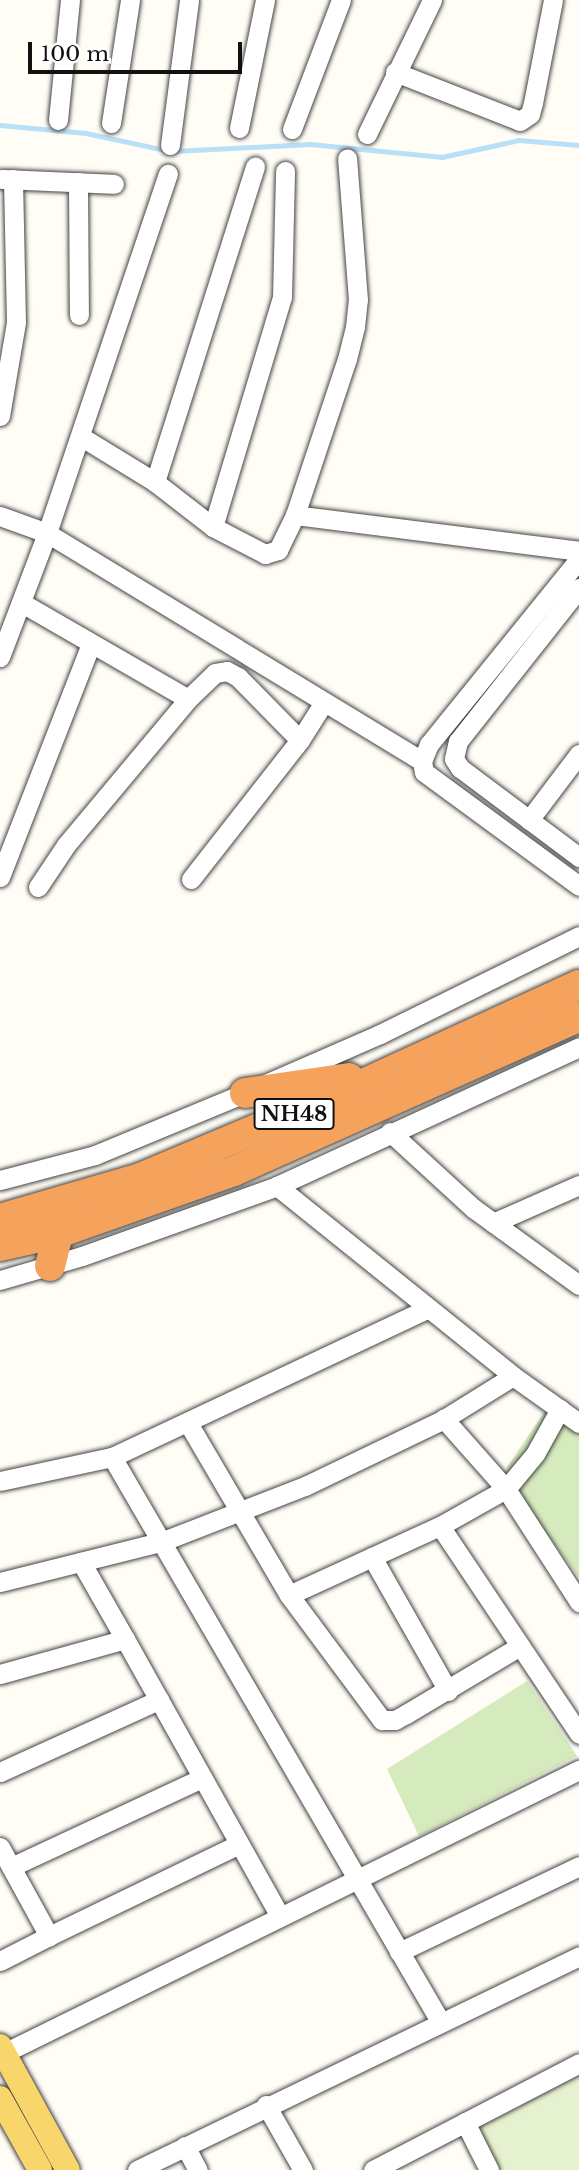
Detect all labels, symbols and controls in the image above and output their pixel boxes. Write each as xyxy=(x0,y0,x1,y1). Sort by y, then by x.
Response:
scale bar xyxy=(32,28,245,72)
text: 100 m xyxy=(41,41,109,67)
road number: NH48 xyxy=(252,1096,336,1132)

